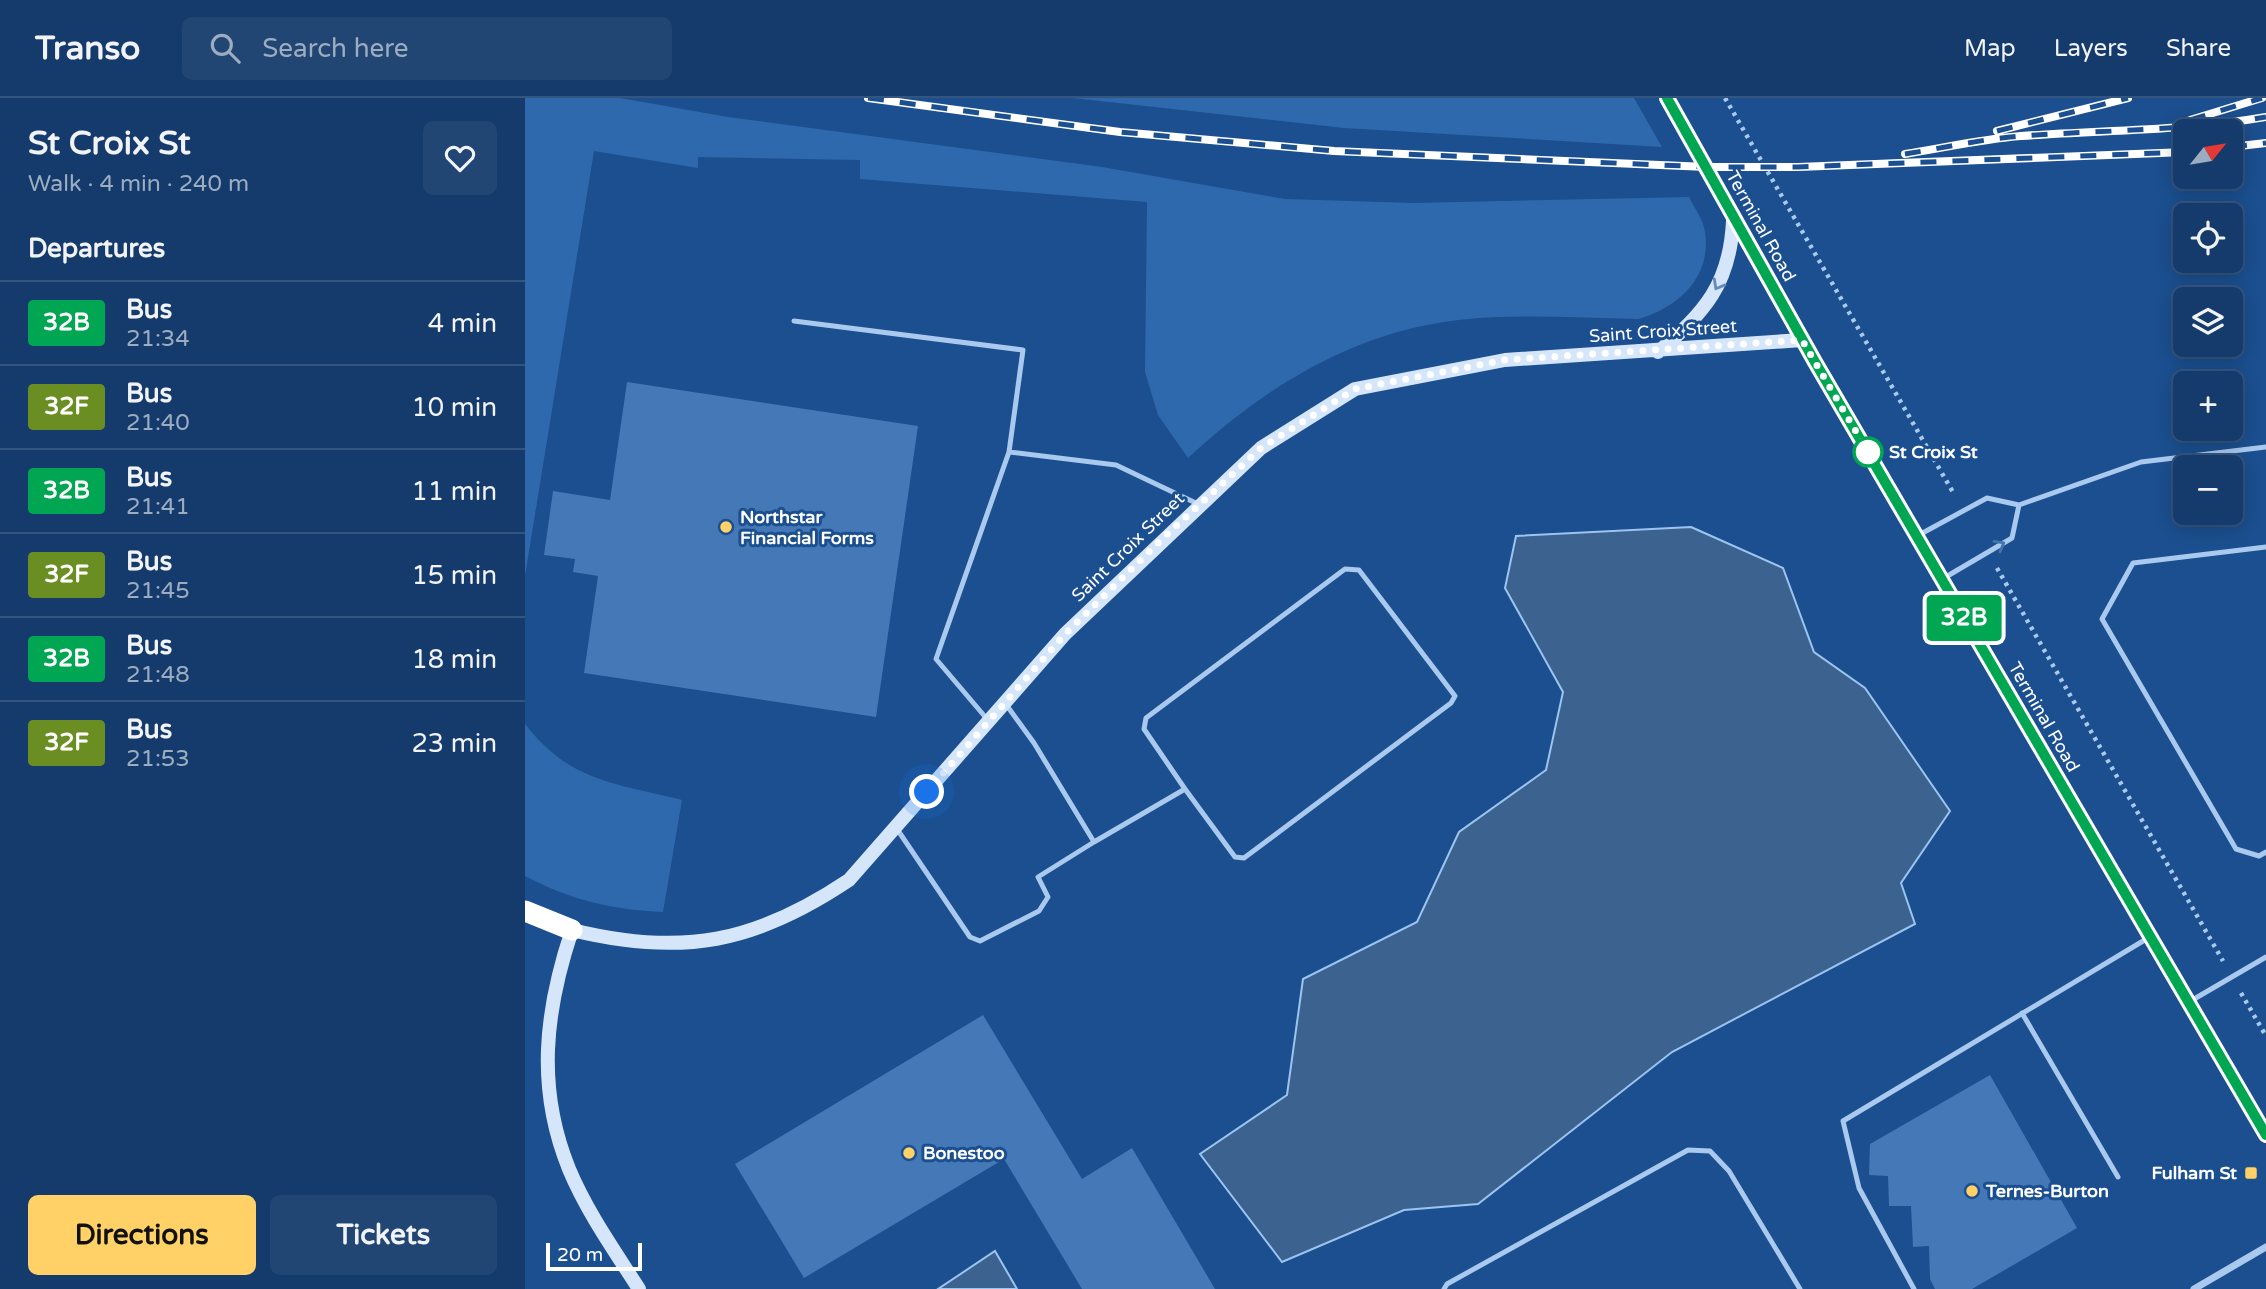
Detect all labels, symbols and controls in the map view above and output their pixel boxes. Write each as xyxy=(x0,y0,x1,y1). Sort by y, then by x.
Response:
search box xyxy=(182,17,672,80)
text: Transo xyxy=(35,29,140,68)
icon: search xyxy=(206,29,244,67)
text: Search here xyxy=(262,33,409,64)
text: Map xyxy=(1964,34,2016,63)
text: Layers xyxy=(2054,34,2128,63)
text: Share xyxy=(2166,34,2231,63)
north arrow xyxy=(2173,119,2243,189)
map controls xyxy=(2173,119,2243,525)
button: heart xyxy=(423,121,497,195)
text: St Croix St xyxy=(28,124,191,163)
street label: Terminal Road xyxy=(1721,167,1801,285)
text: Walk · 4 min · 240 m xyxy=(28,170,249,198)
button: locate xyxy=(2173,203,2243,273)
text: Departures xyxy=(28,233,165,264)
one-way arrow xyxy=(1713,277,1726,290)
button: layers xyxy=(2173,287,2243,357)
text: Bus xyxy=(126,294,172,325)
text: 32B xyxy=(43,308,90,337)
text: 4 min xyxy=(428,308,497,339)
street label: Saint Croix Street xyxy=(1588,315,1738,347)
text: 21:34 xyxy=(126,325,190,353)
button: + xyxy=(2173,371,2243,441)
text: Bus xyxy=(126,378,172,409)
text: 32F xyxy=(44,392,89,421)
text: 10 min xyxy=(411,392,497,423)
text: 21:40 xyxy=(126,409,190,437)
marker: St Croix St xyxy=(1853,437,1883,467)
place label: St Croix St xyxy=(1889,441,1978,463)
button: − xyxy=(2173,455,2243,525)
text: Bus xyxy=(126,462,172,493)
text: 32B xyxy=(43,476,90,505)
text: 11 min xyxy=(411,476,497,507)
street label: Saint Croix Street xyxy=(1067,488,1189,606)
text: 21:41 xyxy=(126,493,190,521)
place label: Northstar Financial Forms xyxy=(740,506,874,549)
marker: Northstar Financial Forms xyxy=(718,519,734,535)
one-way arrow xyxy=(1993,540,2006,553)
text: Bus xyxy=(126,546,172,577)
text: 32F xyxy=(44,560,89,589)
text: 15 min xyxy=(411,560,497,591)
text: 21:45 xyxy=(126,577,190,605)
line badge: 32B xyxy=(1924,595,2004,641)
text: 32B xyxy=(1941,603,1987,632)
text: Bus xyxy=(126,630,172,661)
text: 32B xyxy=(43,644,90,673)
text: 18 min xyxy=(411,644,497,675)
street label: Terminal Road xyxy=(2004,658,2084,776)
text: 21:48 xyxy=(126,661,190,689)
text: Bus xyxy=(126,714,172,745)
text: 32F xyxy=(44,728,89,757)
text: 23 min xyxy=(411,728,497,759)
text: 21:53 xyxy=(126,745,190,773)
your location xyxy=(909,774,944,809)
place label: Bonestoo xyxy=(923,1142,1005,1164)
marker: Bonestoo xyxy=(901,1145,917,1161)
place label: Fulham St xyxy=(2151,1162,2237,1184)
marker: Fulham St xyxy=(2243,1165,2259,1181)
place label: Ternes-Burton xyxy=(1985,1180,2109,1202)
marker: Ternes-Burton xyxy=(1964,1183,1980,1199)
button: Directions xyxy=(28,1195,256,1275)
button: Tickets xyxy=(270,1195,497,1275)
scale bar xyxy=(546,1240,642,1272)
text: 20 m xyxy=(557,1244,603,1266)

